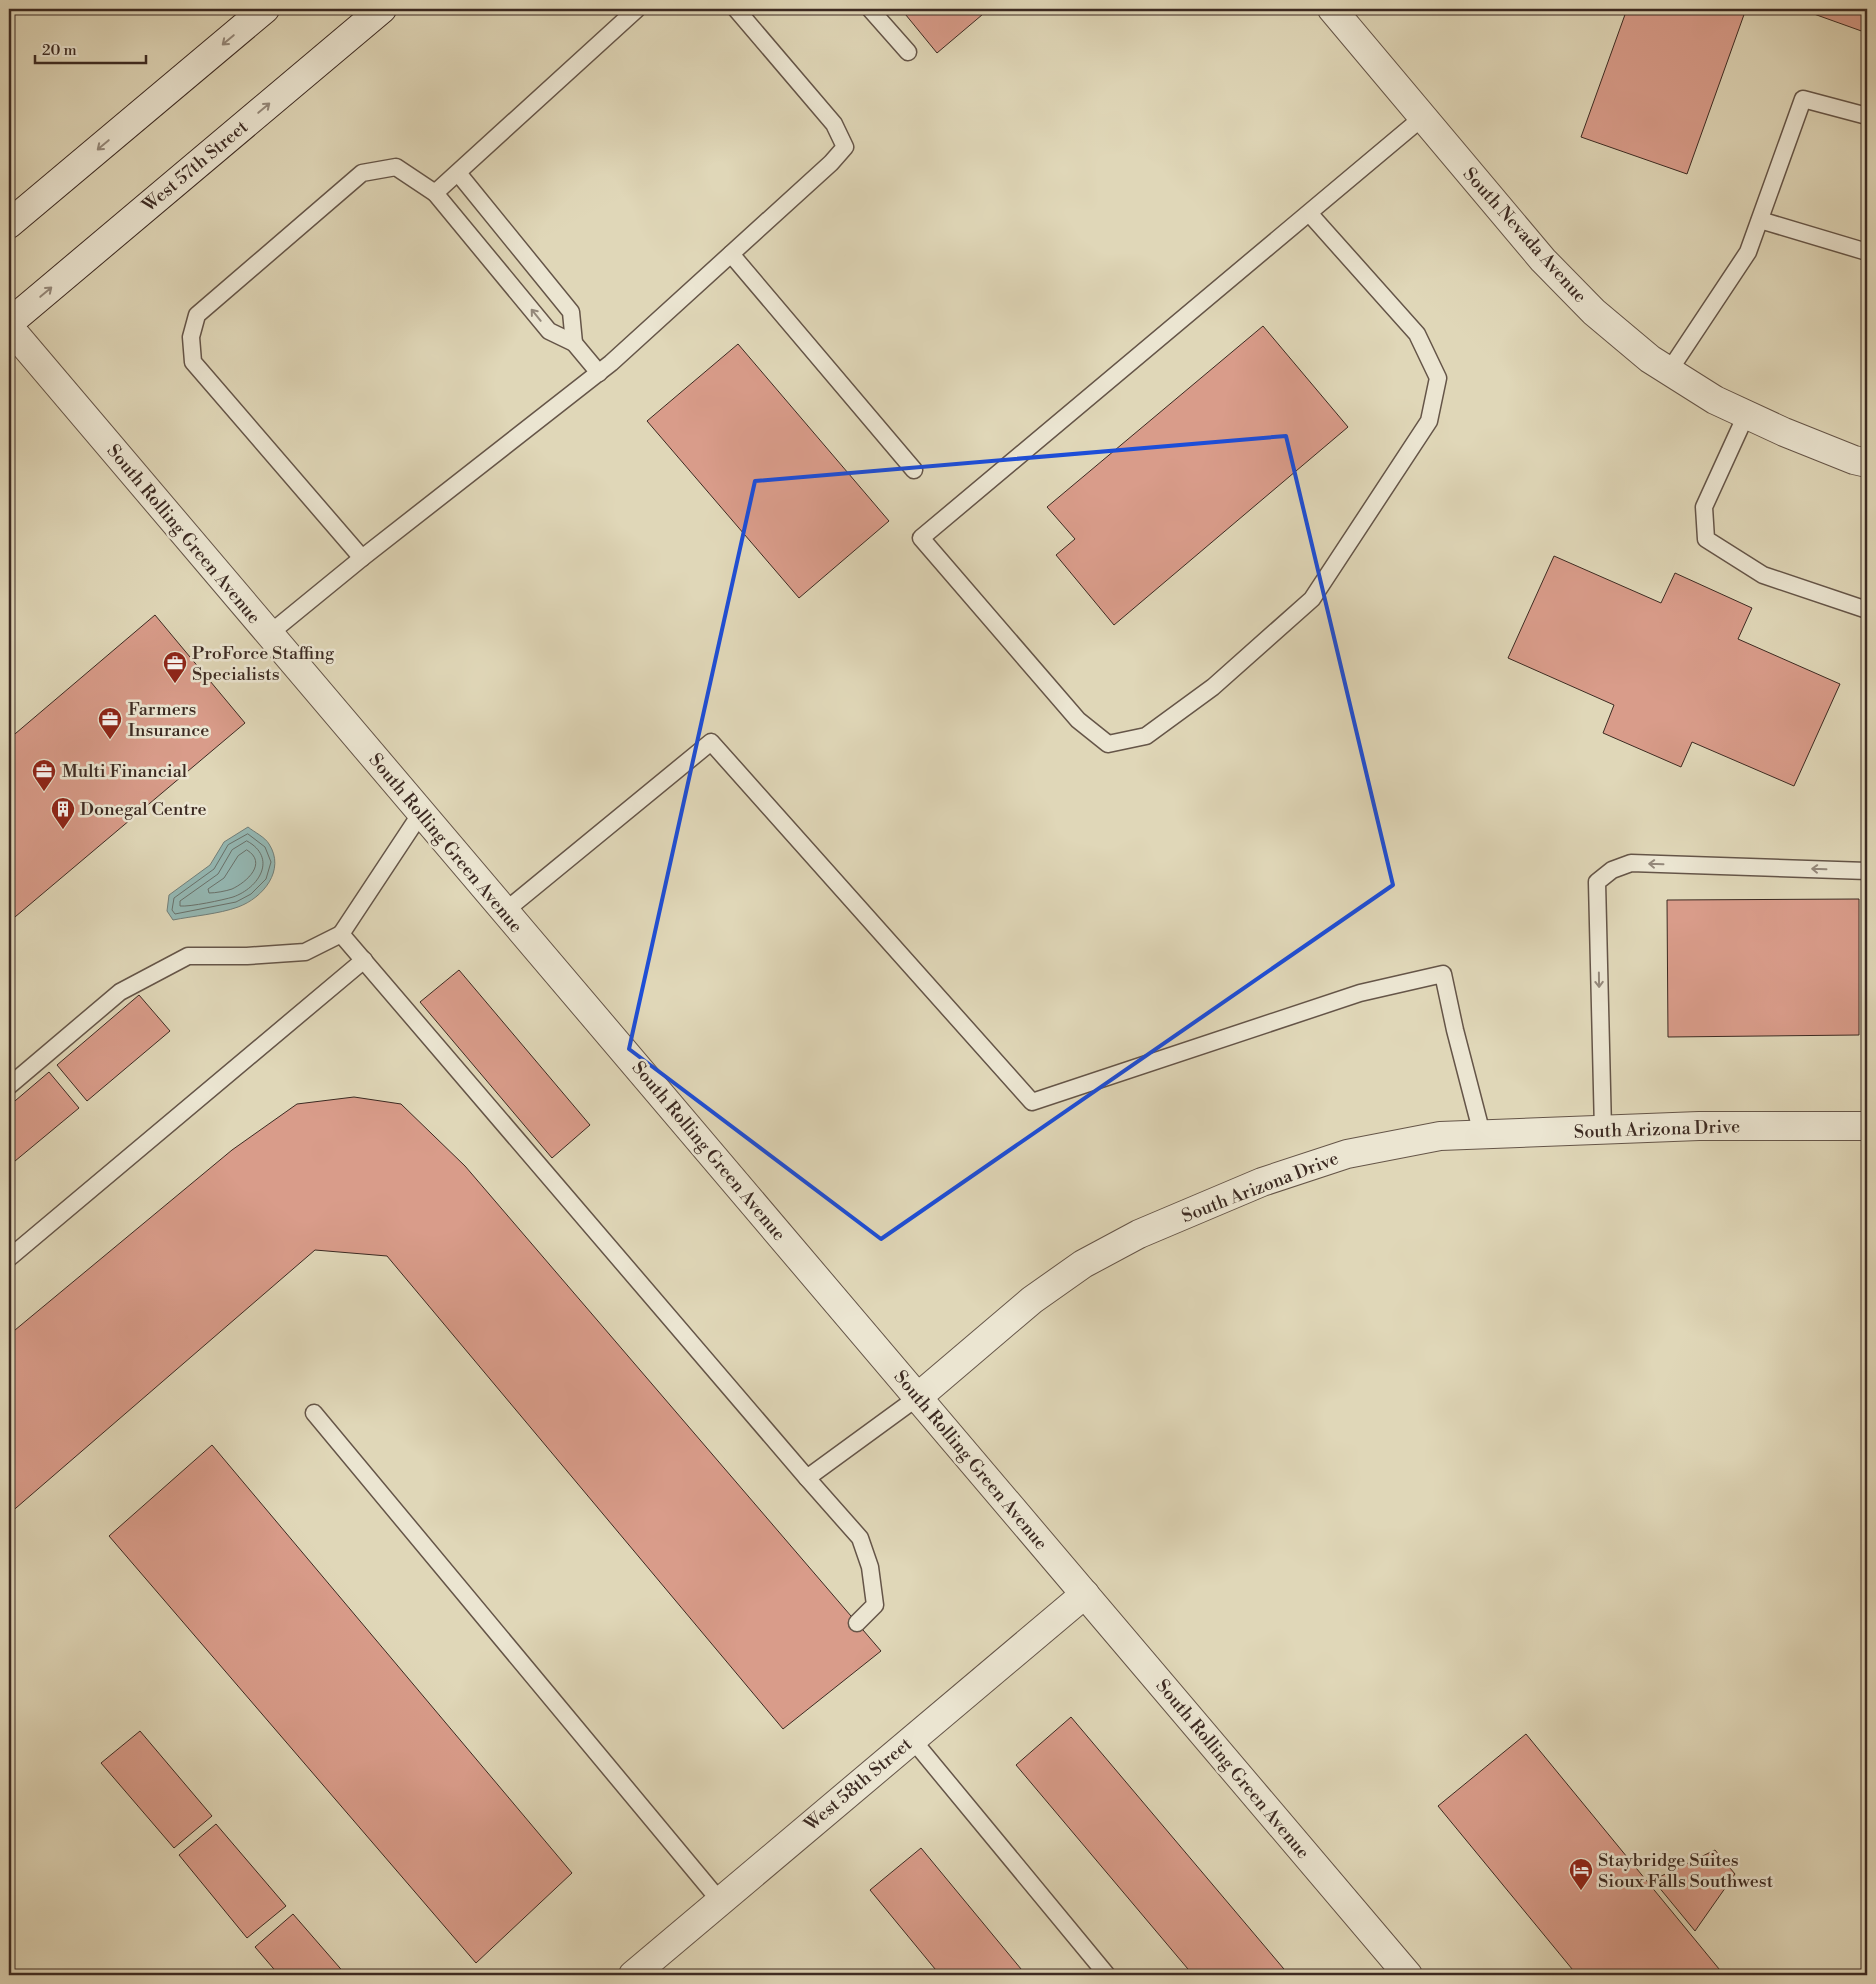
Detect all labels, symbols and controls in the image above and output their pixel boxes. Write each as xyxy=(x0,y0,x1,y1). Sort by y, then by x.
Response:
scale bar xyxy=(35,32,146,64)
one-way arrow xyxy=(222,34,235,45)
text: 20 m xyxy=(42,41,77,60)
one-way arrow xyxy=(257,103,270,114)
street label: West 57th Street xyxy=(137,115,253,218)
one-way arrow xyxy=(97,139,110,150)
street label: South Nevada Avenue xyxy=(1458,163,1591,308)
one-way arrow xyxy=(39,287,52,298)
one-way arrow xyxy=(530,308,541,321)
street label: South Rolling Green Avenue xyxy=(102,440,265,629)
place label: ProForce Staffing Specialists xyxy=(192,642,335,686)
office icon: ProForce Staffing Specialists xyxy=(162,650,188,684)
place label: Farmers Insurance xyxy=(128,698,209,742)
office icon: Farmers Insurance xyxy=(97,706,123,740)
street label: South Rolling Green Avenue xyxy=(364,749,527,938)
office icon: Multi Financial xyxy=(31,758,57,792)
place label: Multi Financial xyxy=(62,760,188,783)
building icon: Donegal Centre xyxy=(50,796,76,830)
place label: Donegal Centre xyxy=(80,798,207,821)
one-way arrow xyxy=(1648,859,1664,868)
one-way arrow xyxy=(1811,865,1827,874)
one-way arrow xyxy=(1595,972,1604,988)
street label: South Rolling Green Avenue xyxy=(627,1057,790,1246)
street label: South Arizona Drive xyxy=(1574,1115,1741,1144)
street label: South Arizona Drive xyxy=(1178,1147,1342,1228)
street label: South Rolling Green Avenue xyxy=(889,1366,1052,1555)
street label: South Rolling Green Avenue xyxy=(1151,1675,1314,1864)
street label: West 58th Street xyxy=(799,1732,917,1837)
place label: Staybridge Suites Sioux Falls Southwest xyxy=(1598,1849,1774,1893)
hotel icon: Staybridge Suites Sioux Falls Southwest xyxy=(1568,1857,1594,1891)

